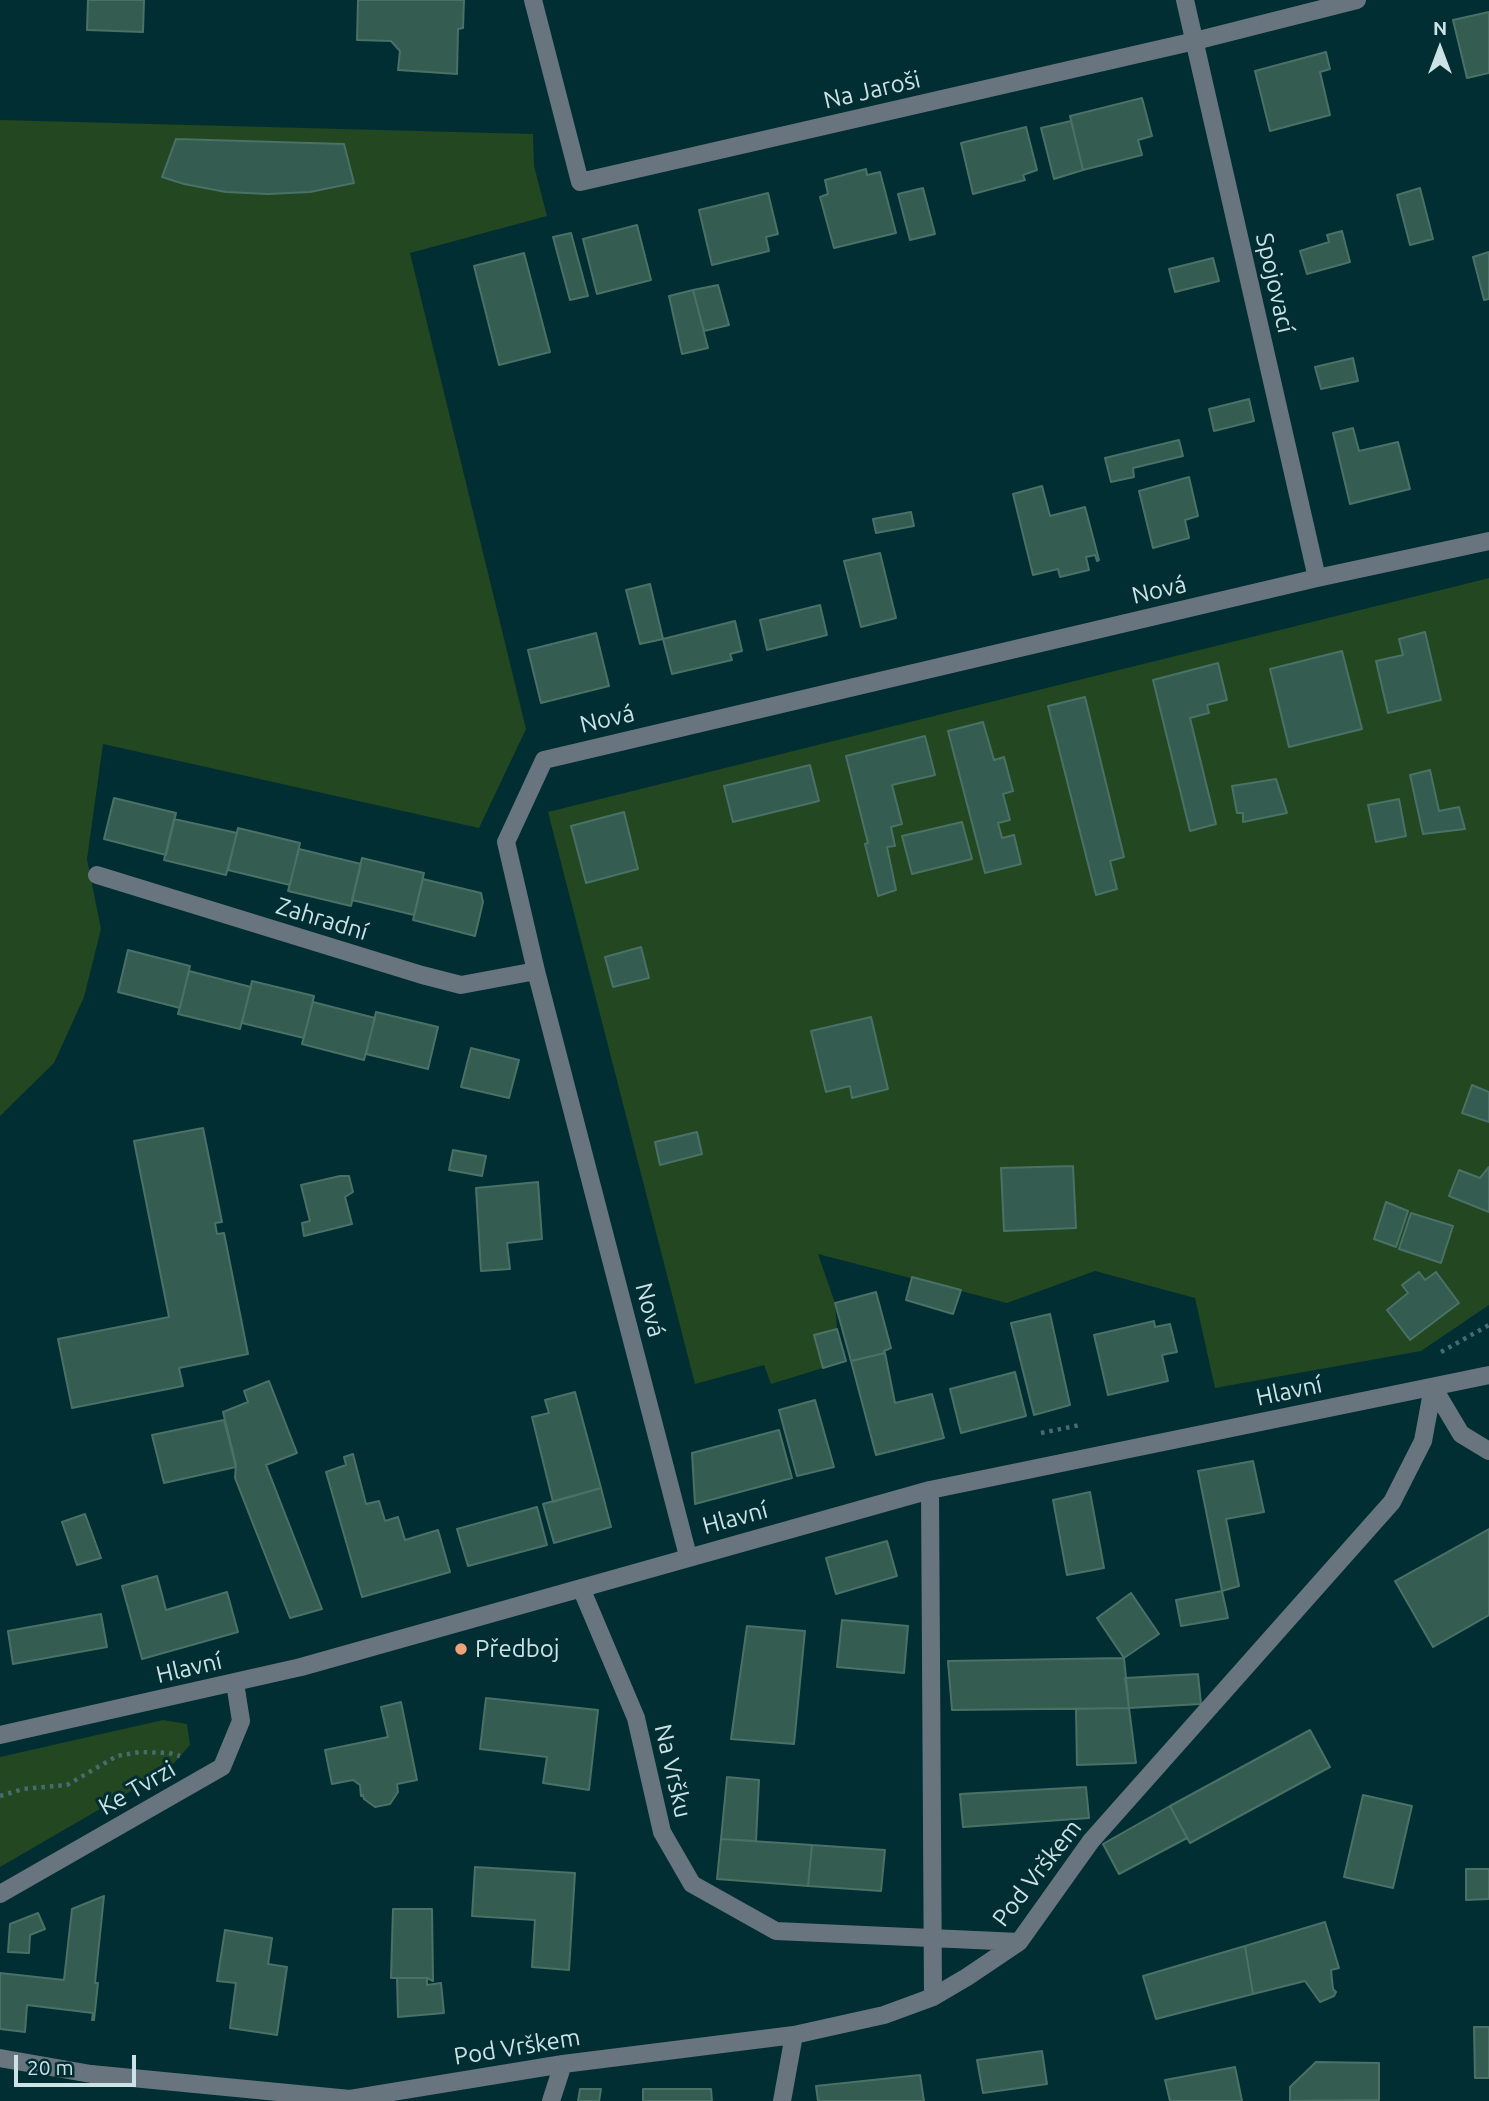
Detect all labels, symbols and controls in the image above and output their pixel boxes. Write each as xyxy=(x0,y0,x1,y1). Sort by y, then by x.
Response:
north arrow xyxy=(1405,14,1475,84)
text: N xyxy=(1433,17,1447,39)
street label: Na Jaroši xyxy=(821,65,923,115)
street label: Spojovací xyxy=(1250,230,1300,336)
street label: Nová xyxy=(1129,570,1189,610)
street label: Nová xyxy=(577,699,637,739)
street label: Zahradní xyxy=(273,891,371,947)
street label: Nová xyxy=(629,1280,671,1340)
street label: Hlavní xyxy=(1253,1370,1325,1412)
street label: Hlavní xyxy=(699,1495,771,1541)
place label: Předboj xyxy=(475,1635,560,1663)
marker: Předboj xyxy=(453,1641,469,1657)
street label: Hlavní xyxy=(153,1646,225,1690)
street label: Na Vršku xyxy=(648,1721,698,1821)
street label: Ke Tvrzi xyxy=(94,1755,180,1821)
street label: Pod Vrškem xyxy=(986,1814,1088,1932)
street label: Pod Vrškem xyxy=(452,2023,582,2071)
scale bar xyxy=(18,2042,140,2086)
text: 20 m xyxy=(27,2055,74,2079)

